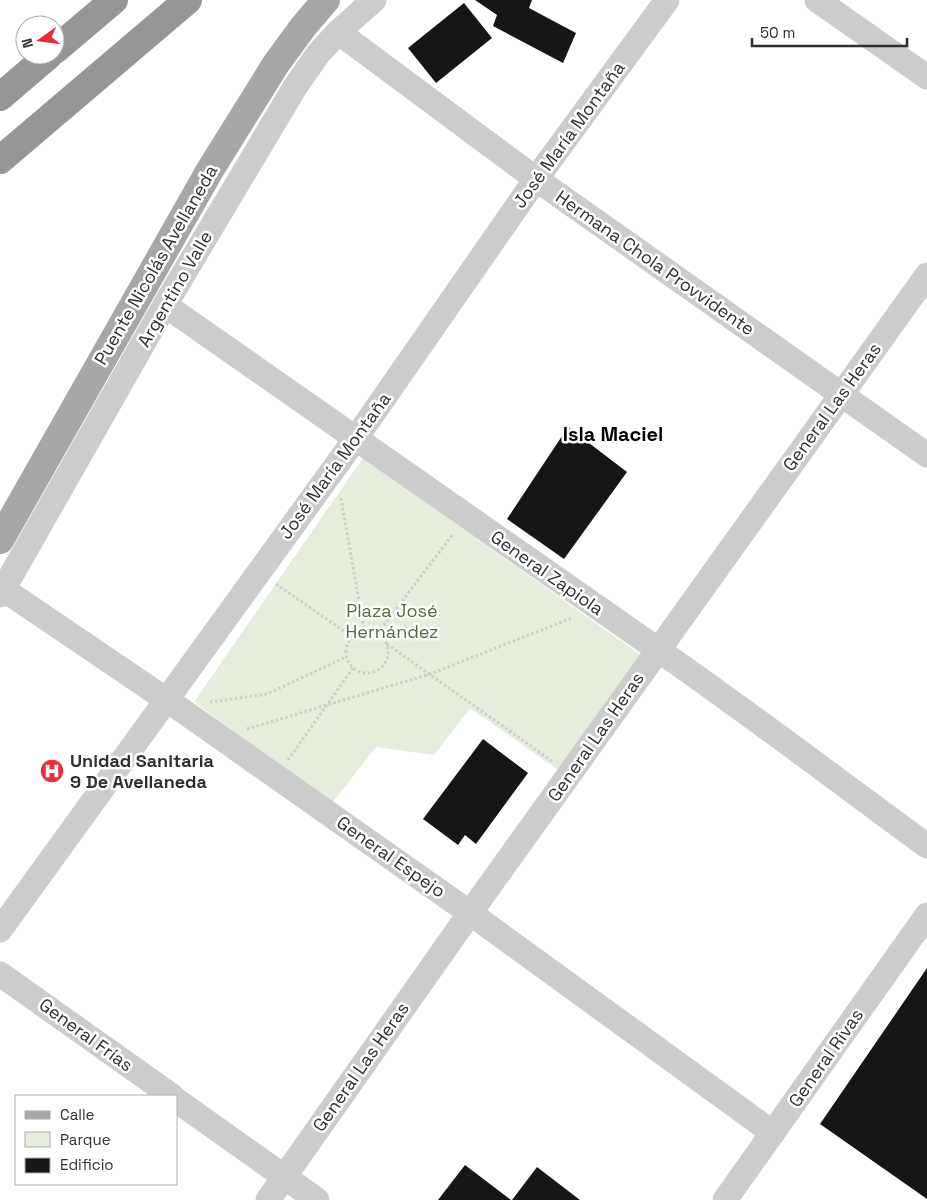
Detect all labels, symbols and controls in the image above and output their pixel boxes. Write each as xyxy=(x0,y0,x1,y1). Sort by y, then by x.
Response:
north arrow xyxy=(15,15,65,65)
scale bar xyxy=(752,15,907,47)
text: 50 m xyxy=(760,23,795,42)
text: N xyxy=(18,36,37,50)
street label: José María Montaña xyxy=(508,57,630,213)
street label: Puente Nicolás Avellaneda xyxy=(89,161,222,369)
street label: Hermana Chola Provvidente xyxy=(551,185,759,340)
street label: Argentino Valle xyxy=(132,227,217,351)
street label: General Las Heras xyxy=(777,338,886,475)
street label: José María Montaña xyxy=(274,388,396,544)
district label: Isla Maciel xyxy=(563,421,663,447)
street label: General Zapiola xyxy=(486,525,608,620)
park label: Plaza José Hernández xyxy=(346,599,438,643)
street label: General Las Heras xyxy=(542,667,649,806)
place label: Unidad Sanitaria 9 De Avellaneda xyxy=(70,749,214,793)
hospital icon: Unidad Sanitaria 9 De Avellaneda xyxy=(39,758,65,784)
street label: General Espejo xyxy=(332,811,450,903)
street label: General Frías xyxy=(35,993,138,1076)
street label: General Las Heras xyxy=(307,997,414,1136)
street label: General Rivas xyxy=(783,1004,868,1111)
legend xyxy=(15,1095,178,1185)
text: Calle xyxy=(60,1105,95,1124)
text: Parque xyxy=(60,1130,111,1149)
text: Edificio xyxy=(60,1155,114,1174)

